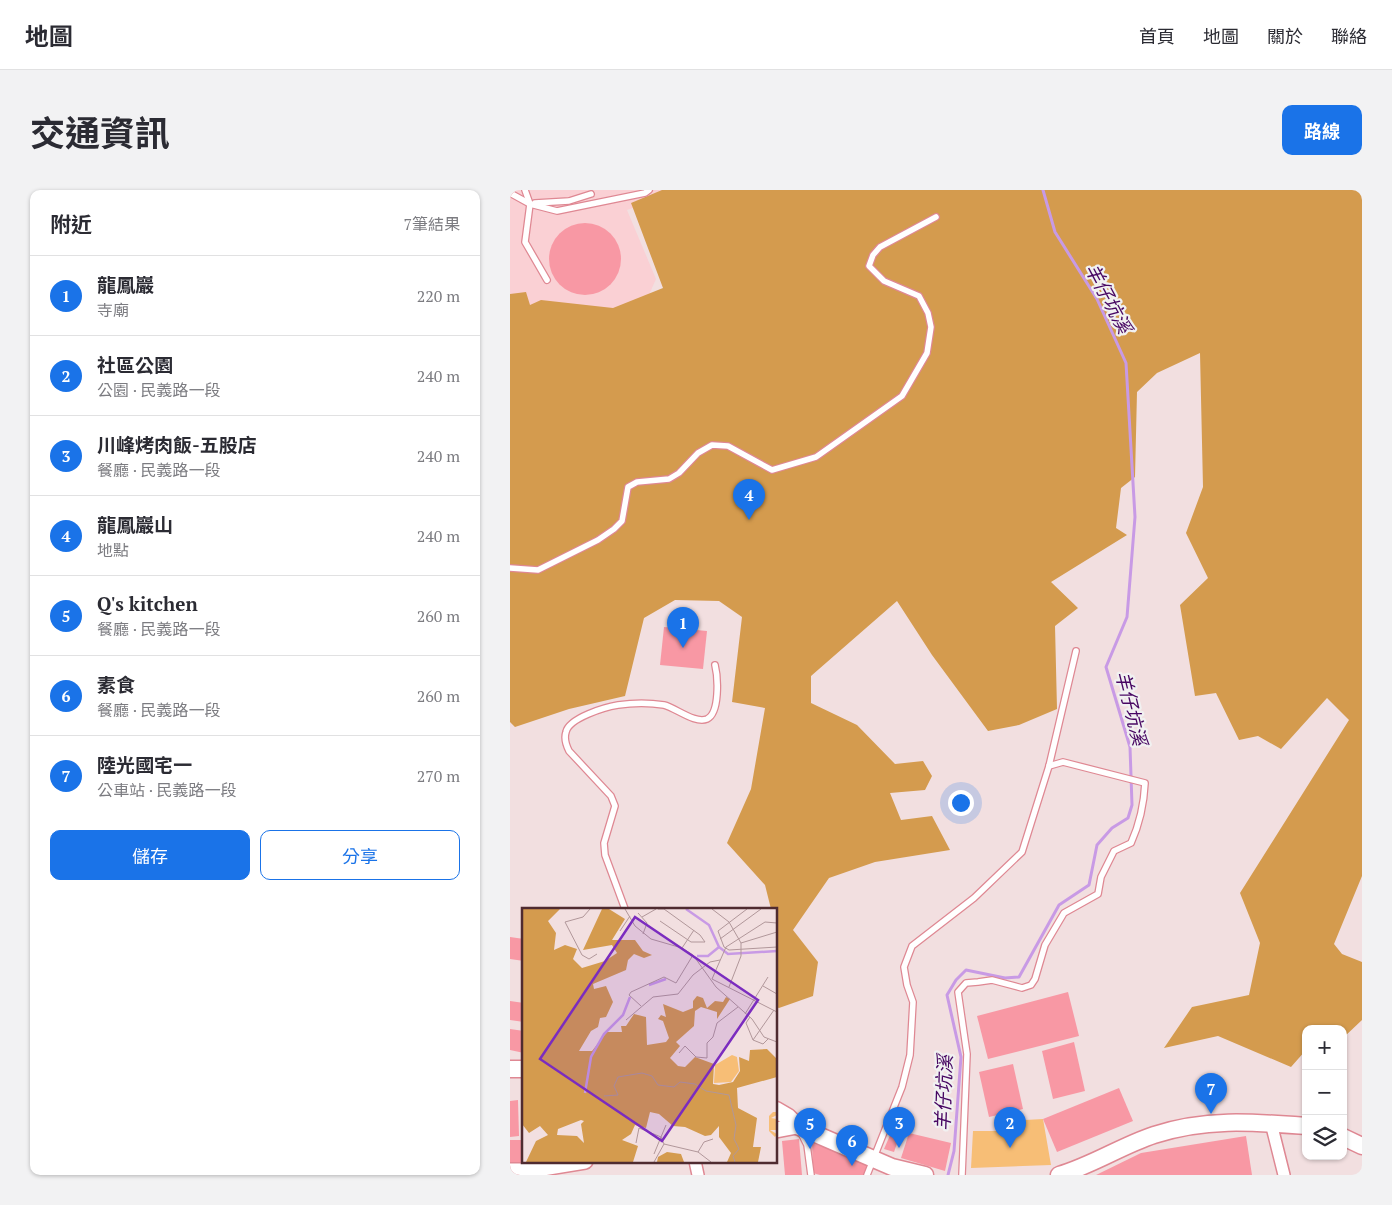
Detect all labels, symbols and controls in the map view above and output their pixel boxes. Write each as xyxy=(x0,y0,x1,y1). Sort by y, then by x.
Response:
text: 地圖 xyxy=(25,20,73,52)
text: 首頁 xyxy=(1139,24,1175,48)
text: 地圖 xyxy=(1203,24,1239,48)
text: 關於 xyxy=(1267,24,1303,48)
text: 聯絡 xyxy=(1331,24,1367,48)
button: 路線 xyxy=(1282,105,1362,155)
text: 交通資訊 xyxy=(30,110,170,156)
text: 附近 xyxy=(50,210,92,238)
text: 7筆結果 xyxy=(403,213,460,235)
water label: 羊仔坑溪 xyxy=(1080,259,1139,340)
text: 龍鳳巖 xyxy=(97,272,154,297)
text: 1 xyxy=(61,285,71,307)
text: 220 m xyxy=(417,285,460,307)
text: 寺廟 xyxy=(97,299,129,321)
text: 社區公園 xyxy=(97,352,173,377)
text: 2 xyxy=(61,365,71,387)
text: 240 m xyxy=(417,365,460,387)
text: 公園 · 民義路一段 xyxy=(97,379,221,401)
text: 川峰烤肉飯-五股店 xyxy=(97,432,257,457)
text: 3 xyxy=(61,445,71,467)
text: 240 m xyxy=(417,445,460,467)
text: 餐廳 · 民義路一段 xyxy=(97,459,221,481)
pin: 4 xyxy=(733,479,765,520)
text: 龍鳳巖山 xyxy=(97,512,173,537)
text: 4 xyxy=(61,525,71,547)
text: 240 m xyxy=(417,525,460,547)
text: 地點 xyxy=(97,539,129,561)
text: Q's kitchen xyxy=(97,591,198,616)
text: 5 xyxy=(61,605,71,627)
text: 260 m xyxy=(417,605,460,627)
pin: 1 xyxy=(667,607,699,648)
text: 餐廳 · 民義路一段 xyxy=(97,618,221,640)
water label: 羊仔坑溪 xyxy=(1111,668,1154,751)
text: 素食 xyxy=(97,672,135,697)
text: 6 xyxy=(61,685,71,707)
text: 260 m xyxy=(417,685,460,707)
text: 餐廳 · 民義路一段 xyxy=(97,699,221,721)
text: 陸光國宅一 xyxy=(97,752,192,777)
text: 7 xyxy=(61,765,71,787)
text: 270 m xyxy=(417,765,460,787)
text: 公車站 · 民義路一段 xyxy=(97,779,237,801)
your location xyxy=(948,790,974,816)
button: 儲存 xyxy=(50,830,250,880)
button: 分享 xyxy=(260,830,460,880)
inset map xyxy=(522,908,778,1162)
map controls xyxy=(1302,1025,1347,1160)
button: + xyxy=(1302,1025,1347,1070)
water label: 羊仔坑溪 xyxy=(929,1052,957,1131)
button: − xyxy=(1302,1070,1347,1115)
pin: 7 xyxy=(1195,1073,1227,1114)
pin: 3 xyxy=(883,1107,915,1148)
pin: 2 xyxy=(994,1107,1026,1148)
pin: 5 xyxy=(794,1108,826,1149)
button: layers xyxy=(1302,1115,1347,1160)
pin: 6 xyxy=(836,1125,868,1166)

